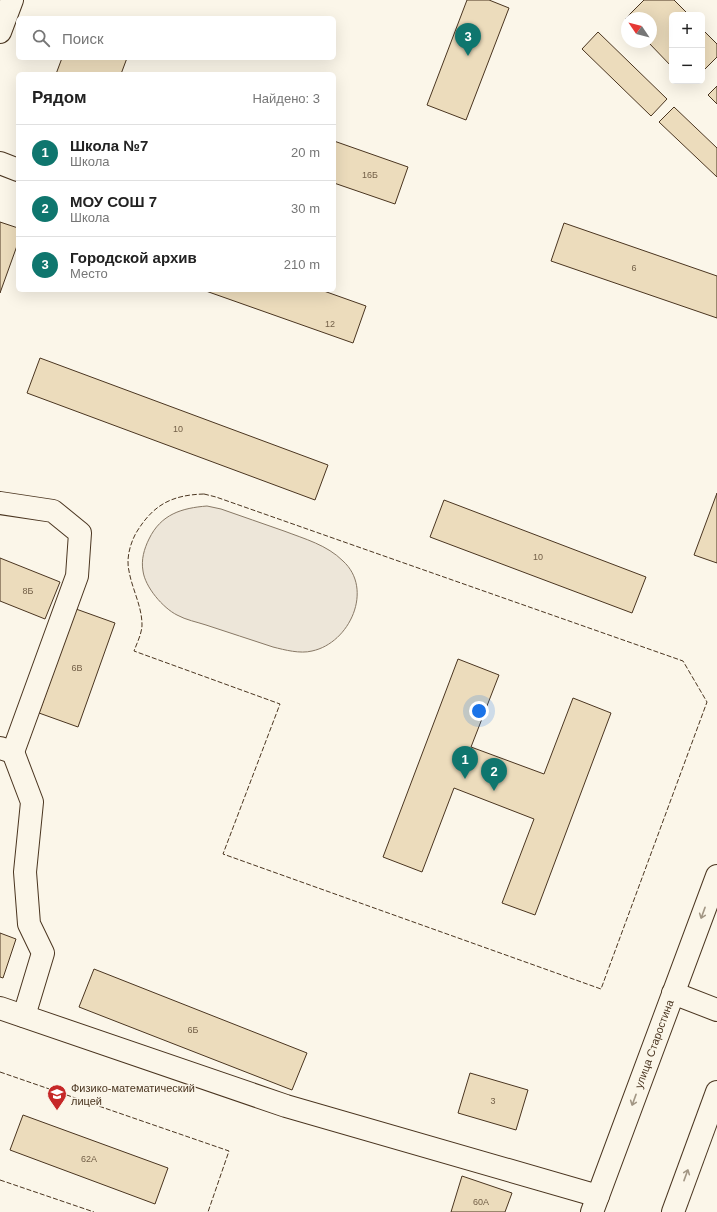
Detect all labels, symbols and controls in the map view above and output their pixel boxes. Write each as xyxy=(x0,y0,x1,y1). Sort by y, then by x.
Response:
north arrow xyxy=(621,12,657,48)
map controls xyxy=(669,12,705,84)
button: + xyxy=(669,12,705,48)
search box xyxy=(16,16,336,60)
pin: 3 xyxy=(455,23,481,56)
icon: search xyxy=(30,27,52,49)
text: Поиск xyxy=(62,30,104,47)
button: − xyxy=(669,48,705,84)
text: Рядом xyxy=(32,88,87,107)
text: Найдено: 3 xyxy=(252,91,320,106)
text: Школа №7 xyxy=(70,137,148,154)
text: 1 xyxy=(41,145,49,160)
text: 20 m xyxy=(291,145,320,160)
text: Школа xyxy=(70,154,110,169)
house number: 16Б xyxy=(362,170,378,180)
text: МОУ СОШ 7 xyxy=(70,193,157,210)
text: 2 xyxy=(41,201,49,216)
text: 30 m xyxy=(291,201,320,216)
text: Школа xyxy=(70,210,110,225)
text: Городской архив xyxy=(70,249,197,266)
text: 3 xyxy=(41,257,49,272)
text: 210 m xyxy=(284,257,320,272)
house number: 6 xyxy=(631,263,637,273)
text: Место xyxy=(70,266,108,281)
house number: 12 xyxy=(325,319,335,329)
house number: 10 xyxy=(173,424,183,434)
house number: 10 xyxy=(533,552,543,562)
house number: 8Б xyxy=(23,586,34,596)
house number: 6В xyxy=(71,663,83,673)
your location xyxy=(469,701,489,721)
pin: 1 xyxy=(452,746,478,779)
pin: 2 xyxy=(481,758,507,791)
one-way arrow xyxy=(699,906,707,918)
street label: улица Старостина xyxy=(632,997,676,1090)
house number: 6Б xyxy=(188,1025,199,1035)
place label: Физико-математический лицей xyxy=(71,1082,195,1107)
school or university icon: Физико-математический лицей xyxy=(46,1083,68,1111)
one-way arrow xyxy=(629,1094,637,1106)
house number: 3 xyxy=(490,1096,496,1106)
house number: 62А xyxy=(81,1154,97,1164)
one-way arrow xyxy=(683,1170,691,1182)
house number: 60А xyxy=(473,1197,489,1207)

